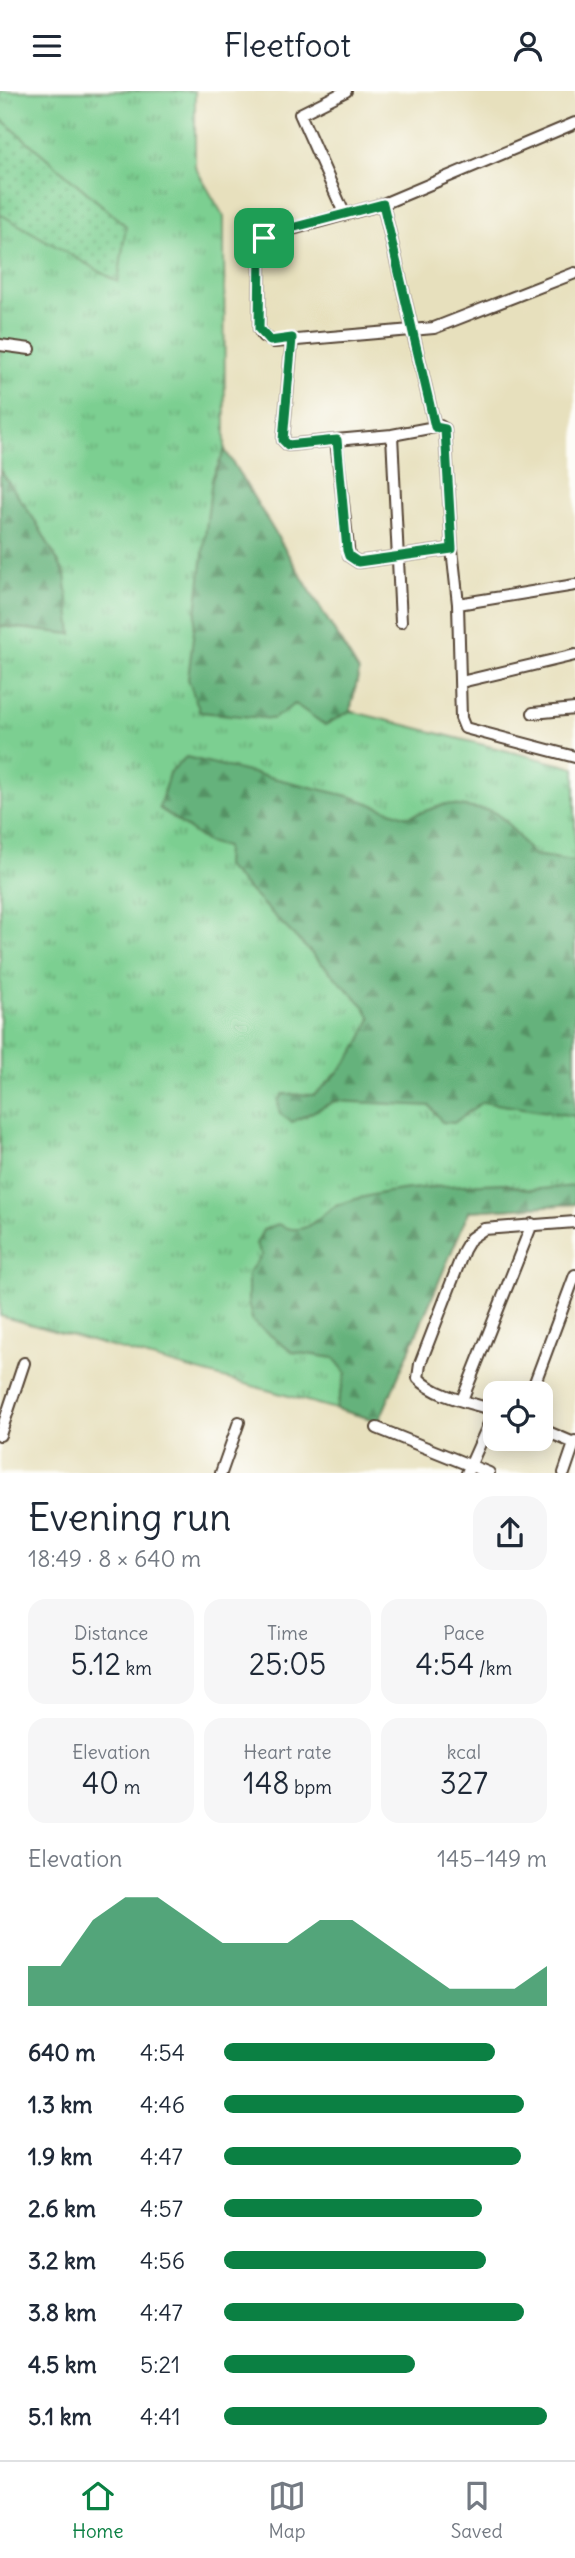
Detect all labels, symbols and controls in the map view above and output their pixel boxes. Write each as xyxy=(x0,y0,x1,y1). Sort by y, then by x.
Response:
text: Fleetfoot xyxy=(224,25,351,66)
icon: menu xyxy=(28,27,66,65)
icon: person xyxy=(509,27,547,65)
pin xyxy=(234,208,294,268)
icon: arrive xyxy=(245,219,283,257)
map controls xyxy=(483,1381,553,1451)
button: locate xyxy=(483,1381,553,1451)
text: Evening run xyxy=(28,1494,231,1541)
button: share xyxy=(473,1496,547,1570)
text: 18:49 · 8 × 640 m xyxy=(28,1544,201,1573)
text: Distance xyxy=(74,1621,148,1645)
text: Time xyxy=(267,1621,308,1645)
text: Pace xyxy=(443,1621,484,1645)
text: 5.12 xyxy=(70,1645,121,1683)
text: 25:05 xyxy=(249,1645,326,1683)
text: 4:54 xyxy=(416,1645,474,1683)
text: km xyxy=(121,1656,152,1680)
text: /km xyxy=(474,1656,512,1680)
text: Elevation xyxy=(72,1740,150,1764)
text: Heart rate xyxy=(243,1740,332,1764)
text: kcal xyxy=(447,1740,481,1764)
text: 40 xyxy=(82,1764,119,1802)
text: 148 xyxy=(243,1764,290,1802)
text: 327 xyxy=(440,1764,488,1802)
text: m xyxy=(119,1775,140,1799)
text: bpm xyxy=(290,1775,332,1799)
text: Elevation xyxy=(28,1844,122,1873)
text: 145–149 m xyxy=(437,1844,547,1873)
text: 640 m xyxy=(28,2038,95,2067)
text: 4:54 xyxy=(140,2038,185,2067)
text: 1.3 km xyxy=(28,2090,92,2119)
text: 4:46 xyxy=(140,2090,185,2119)
text: 1.9 km xyxy=(28,2142,93,2171)
text: 4:47 xyxy=(140,2142,183,2171)
text: 2.6 km xyxy=(28,2194,96,2223)
text: 4:57 xyxy=(140,2194,183,2223)
text: 3.2 km xyxy=(28,2246,96,2275)
text: 4:56 xyxy=(140,2246,185,2275)
text: 3.8 km xyxy=(28,2298,96,2327)
text: 4:47 xyxy=(140,2298,183,2327)
text: 4.5 km xyxy=(28,2350,97,2379)
text: 5:21 xyxy=(140,2350,180,2379)
text: 5.1 km xyxy=(28,2402,92,2431)
text: 4:41 xyxy=(140,2402,181,2431)
tab: Home xyxy=(72,2477,124,2543)
tab: Map xyxy=(268,2477,306,2543)
tab: Saved xyxy=(451,2477,503,2543)

